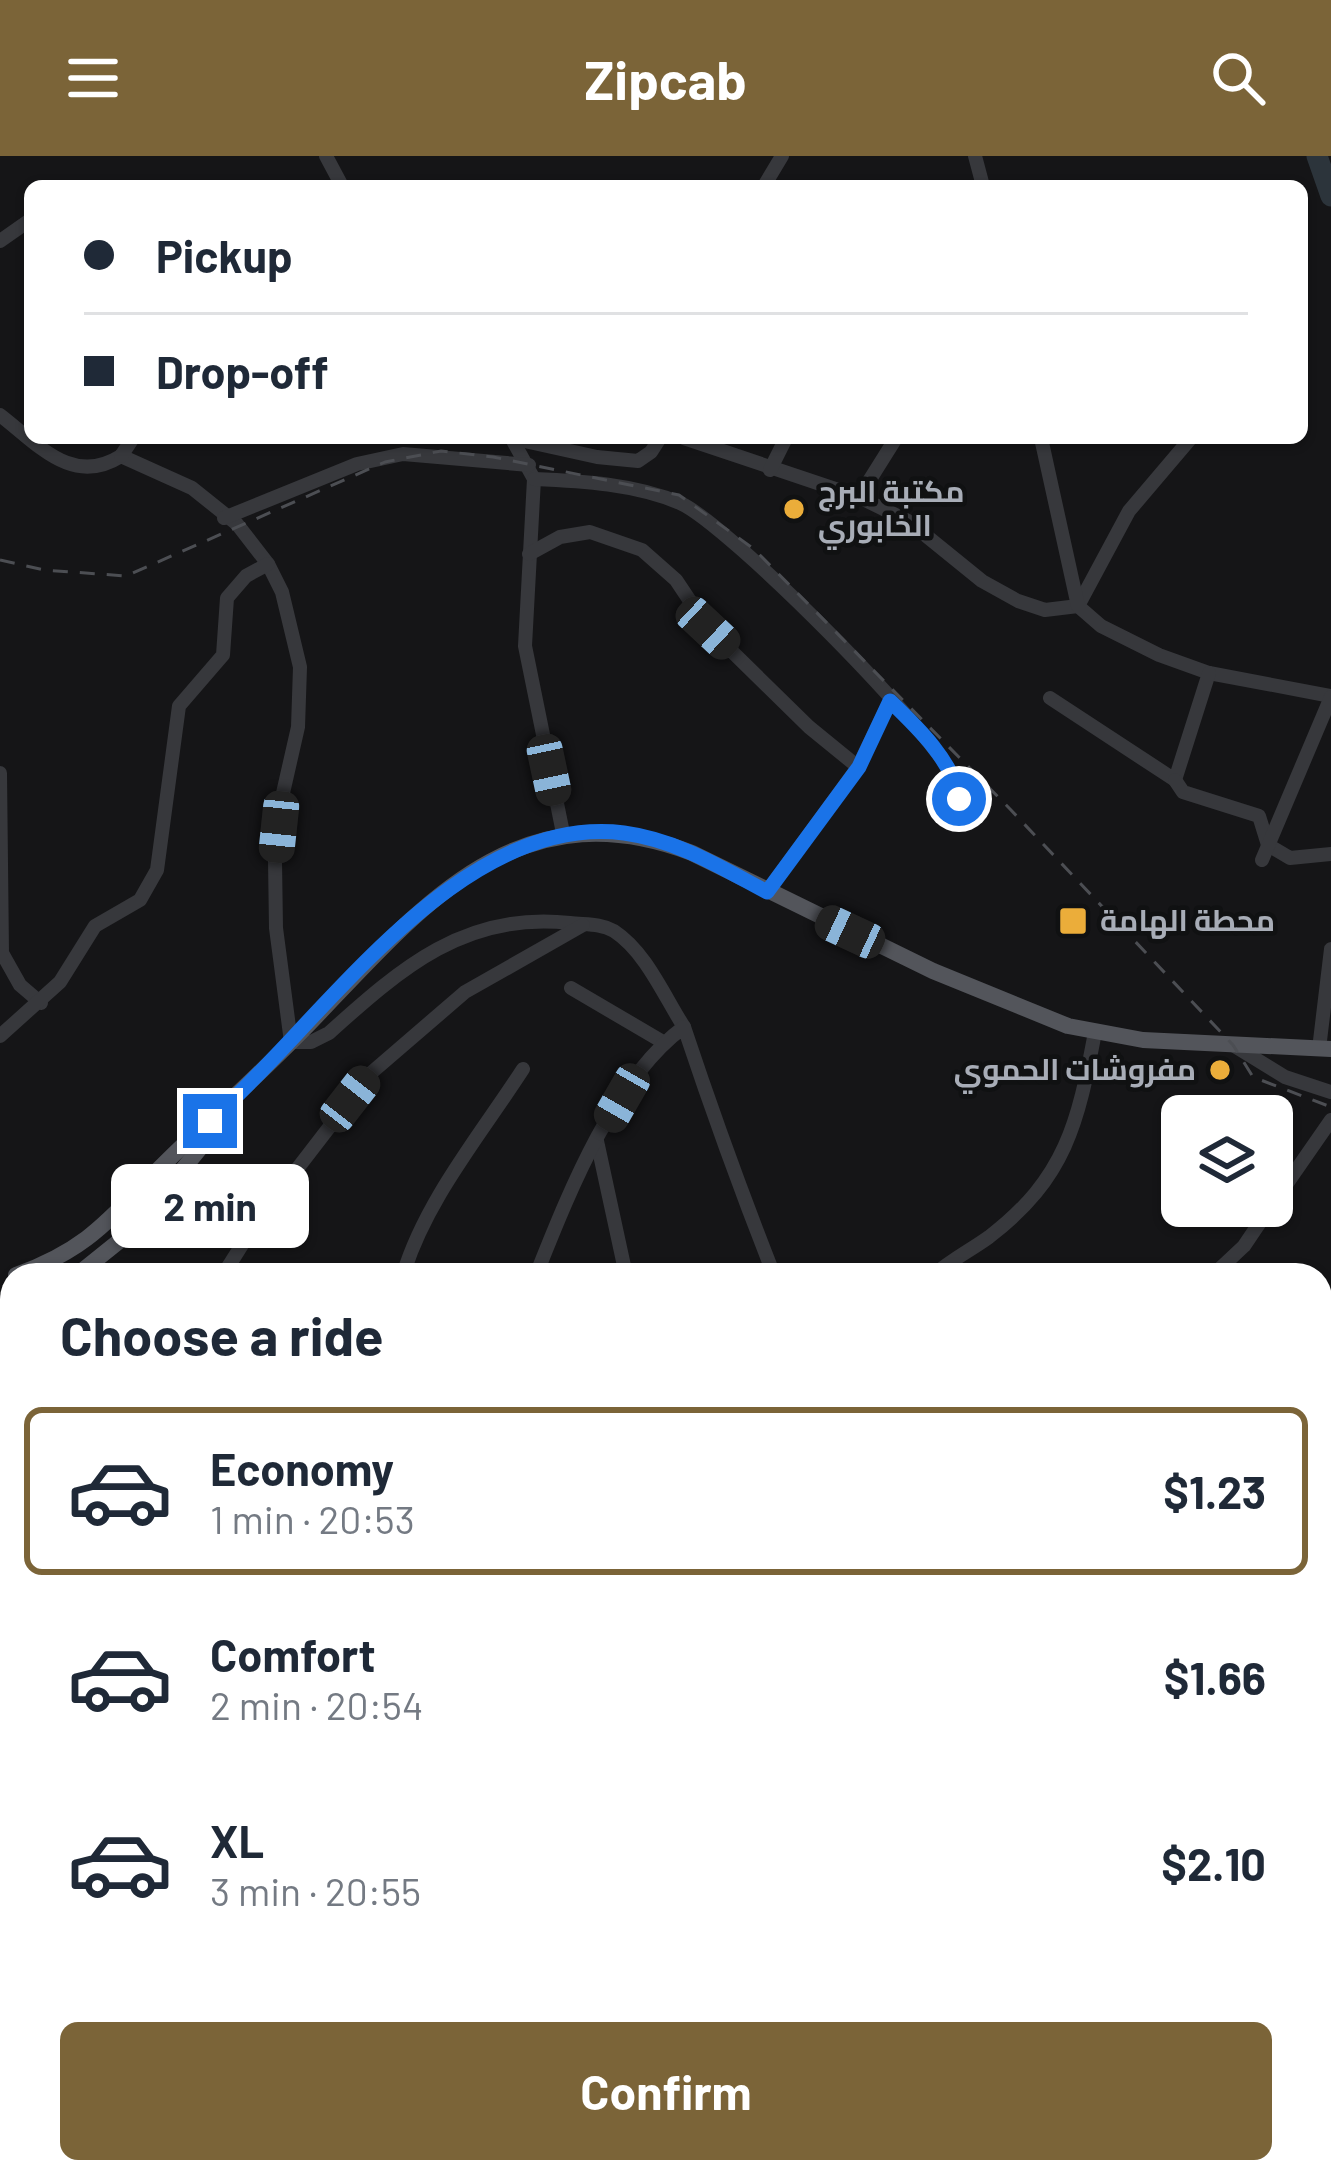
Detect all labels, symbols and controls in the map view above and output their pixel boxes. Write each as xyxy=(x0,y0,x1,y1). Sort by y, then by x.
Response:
icon: menu xyxy=(60,45,126,111)
icon: search xyxy=(1205,45,1271,111)
text: Zipcab xyxy=(584,46,747,111)
text: Pickup xyxy=(156,228,293,282)
text: Drop-off xyxy=(156,344,329,398)
place label: مكتبة البرج الخابوري xyxy=(818,472,965,550)
marker: مكتبة البرج الخابوري xyxy=(781,496,807,522)
car xyxy=(669,590,747,666)
car xyxy=(524,731,574,809)
route start xyxy=(932,772,986,826)
car xyxy=(257,789,301,865)
car xyxy=(810,900,890,964)
place label: محطة الهامة xyxy=(1100,901,1275,939)
marker: محطة الهامة xyxy=(1057,905,1089,937)
place label: مفروشات الحموي xyxy=(954,1050,1196,1094)
marker: مفروشات الحموي xyxy=(1207,1057,1233,1083)
car xyxy=(588,1058,656,1138)
car xyxy=(314,1060,386,1138)
route end xyxy=(183,1094,237,1148)
map controls xyxy=(1161,1095,1293,1227)
button: layers xyxy=(1161,1095,1293,1227)
callout: 2 min xyxy=(111,1163,309,1247)
text: 2 min xyxy=(163,1182,257,1229)
text: Choose a ride xyxy=(60,1302,384,1367)
icon: car xyxy=(66,1437,174,1545)
text: Economy xyxy=(210,1441,394,1495)
text: $1.23 xyxy=(1163,1464,1266,1518)
text: 1 min · 20:53 xyxy=(210,1495,415,1542)
icon: car xyxy=(66,1623,174,1731)
text: Comfort xyxy=(210,1627,376,1681)
text: $1.66 xyxy=(1164,1650,1266,1704)
text: 2 min · 20:54 xyxy=(210,1681,423,1728)
icon: car xyxy=(66,1809,174,1917)
text: XL xyxy=(210,1813,264,1867)
text: $2.10 xyxy=(1161,1836,1266,1890)
text: 3 min · 20:55 xyxy=(210,1867,421,1914)
button: Confirm xyxy=(60,2022,1272,2160)

